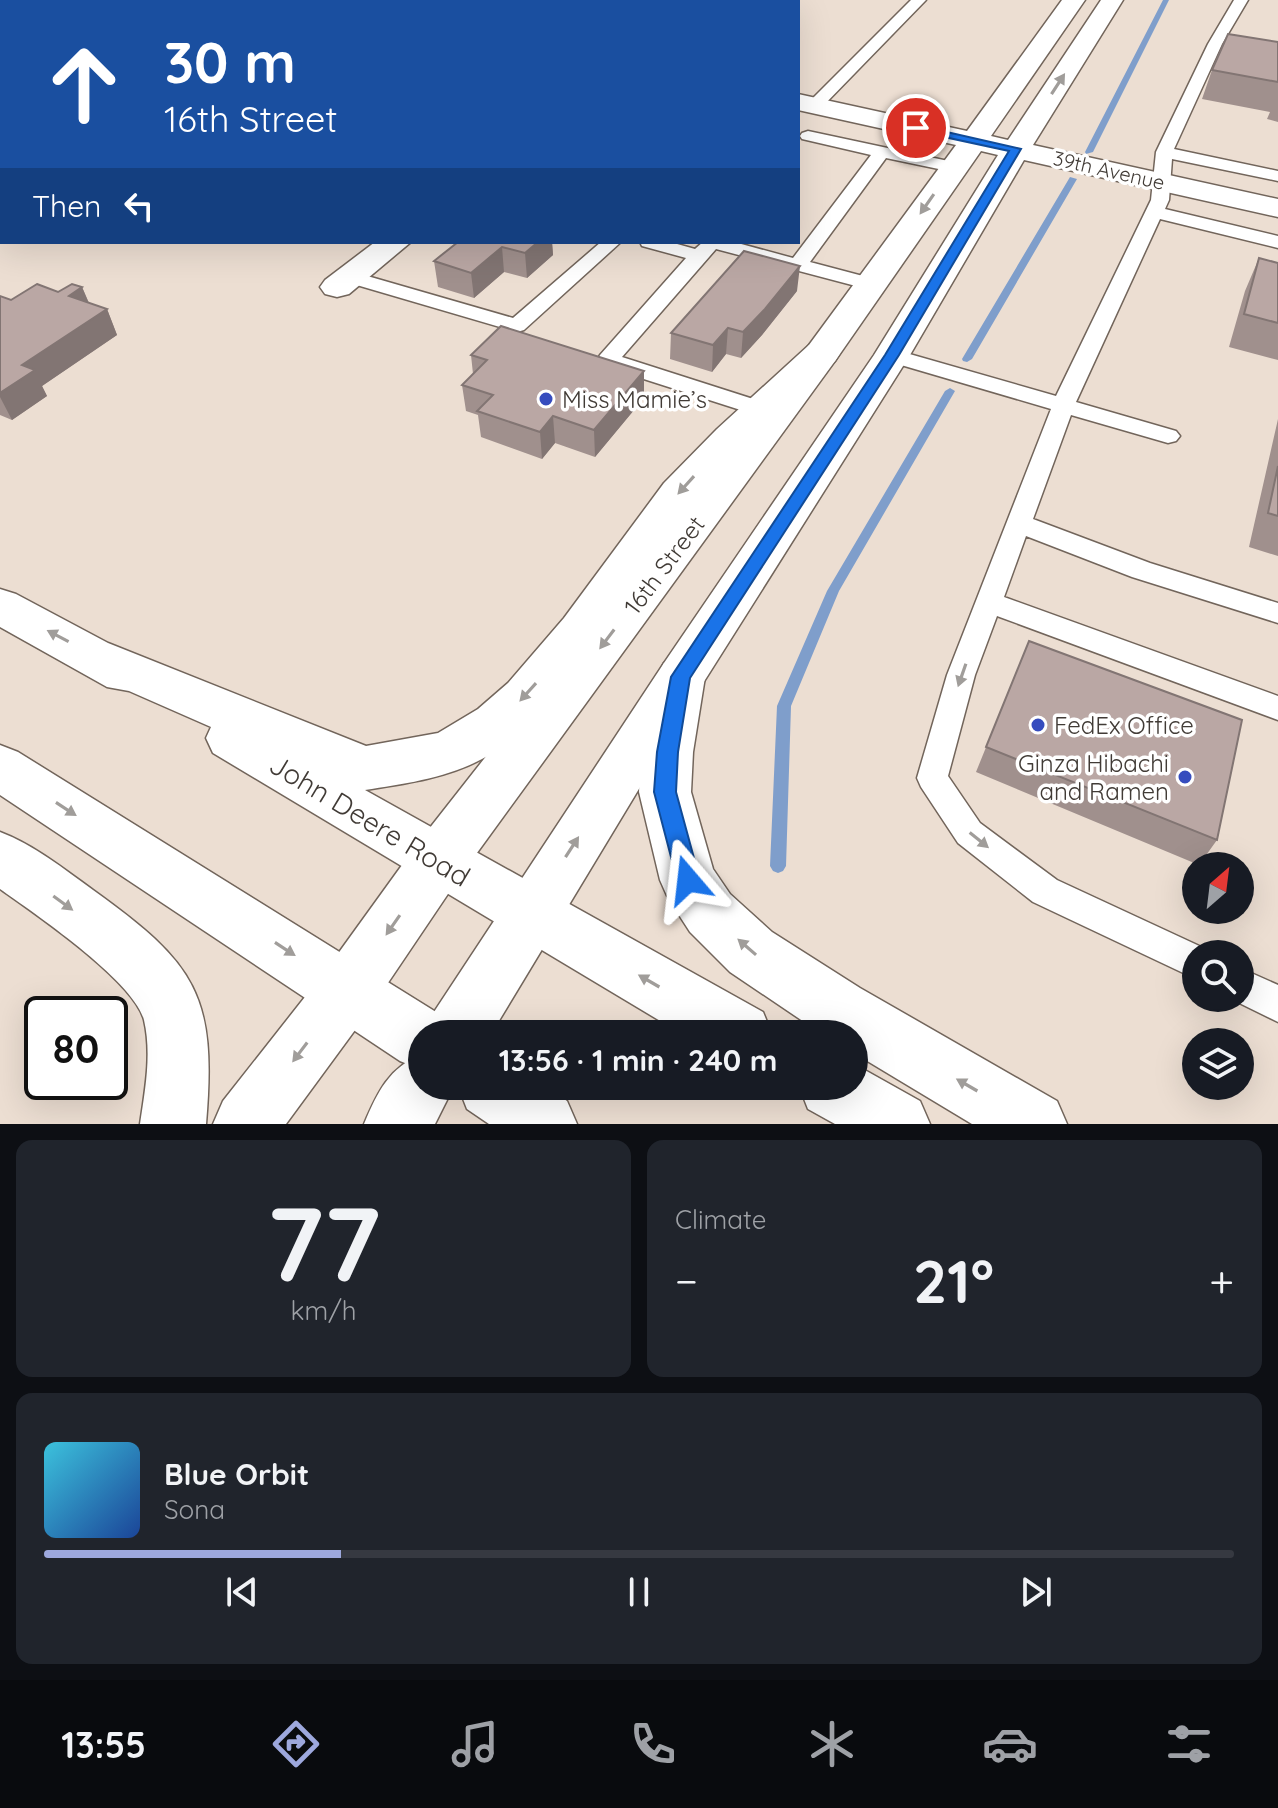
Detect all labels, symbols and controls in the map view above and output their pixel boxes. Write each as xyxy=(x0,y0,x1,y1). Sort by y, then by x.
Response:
text: 30 m xyxy=(164,27,296,97)
icon: ahead xyxy=(32,32,136,136)
one-way arrow xyxy=(1050,73,1065,94)
pin xyxy=(882,94,950,162)
text: 16th Street xyxy=(164,96,338,141)
icon: arrive xyxy=(894,106,938,150)
street label: 39th Avenue xyxy=(1051,145,1167,195)
icon: left xyxy=(117,184,161,228)
text: Then xyxy=(32,187,101,225)
one-way arrow xyxy=(920,193,935,214)
place label: Miss Mamie’s xyxy=(562,384,707,414)
marker: Miss Mamie’s xyxy=(537,390,555,408)
one-way arrow xyxy=(678,475,695,495)
street label: 16th Street xyxy=(617,510,711,620)
one-way arrow xyxy=(600,629,616,649)
one-way arrow xyxy=(46,630,69,643)
one-way arrow xyxy=(955,664,967,688)
one-way arrow xyxy=(520,682,538,701)
place label: FedEx Office xyxy=(1054,710,1194,740)
marker: FedEx Office xyxy=(1029,716,1047,734)
street label: John Deere Road xyxy=(263,746,477,894)
place label: Ginza Hibachi and Ramen xyxy=(1018,748,1169,806)
marker: Ginza Hibachi and Ramen xyxy=(1176,768,1194,786)
one-way arrow xyxy=(55,801,77,816)
one-way arrow xyxy=(968,832,989,849)
one-way arrow xyxy=(564,837,579,858)
position arrow xyxy=(646,838,730,922)
north arrow xyxy=(1182,852,1254,924)
map controls xyxy=(1182,852,1254,1100)
one-way arrow xyxy=(52,895,74,911)
one-way arrow xyxy=(386,914,401,935)
one-way arrow xyxy=(737,939,757,956)
button: search xyxy=(1182,940,1254,1012)
one-way arrow xyxy=(274,941,296,956)
one-way arrow xyxy=(638,974,660,988)
speed limit sign: 80 xyxy=(24,996,128,1100)
button: layers xyxy=(1182,1028,1254,1100)
text: 13:56 · 1 min · 240 m xyxy=(499,1041,777,1079)
one-way arrow xyxy=(293,1042,309,1062)
one-way arrow xyxy=(956,1078,978,1092)
text: 77 xyxy=(266,1177,381,1307)
text: Climate xyxy=(675,1203,766,1236)
text: 21° xyxy=(913,1243,994,1318)
text: − xyxy=(675,1253,698,1308)
text: + xyxy=(1209,1253,1234,1308)
text: km/h xyxy=(291,1294,356,1327)
text: Blue Orbit xyxy=(164,1455,309,1493)
text: Sona xyxy=(164,1493,225,1526)
icon: previous xyxy=(220,1570,264,1614)
icon: pause xyxy=(617,1570,661,1614)
icon: next xyxy=(1014,1570,1058,1614)
icon: directions xyxy=(268,1716,324,1772)
icon: music xyxy=(447,1716,503,1772)
icon: phone xyxy=(625,1716,681,1772)
icon: climate xyxy=(804,1716,860,1772)
icon: car xyxy=(982,1716,1038,1772)
icon: filters xyxy=(1161,1716,1217,1772)
text: 13:55 xyxy=(61,1722,146,1767)

